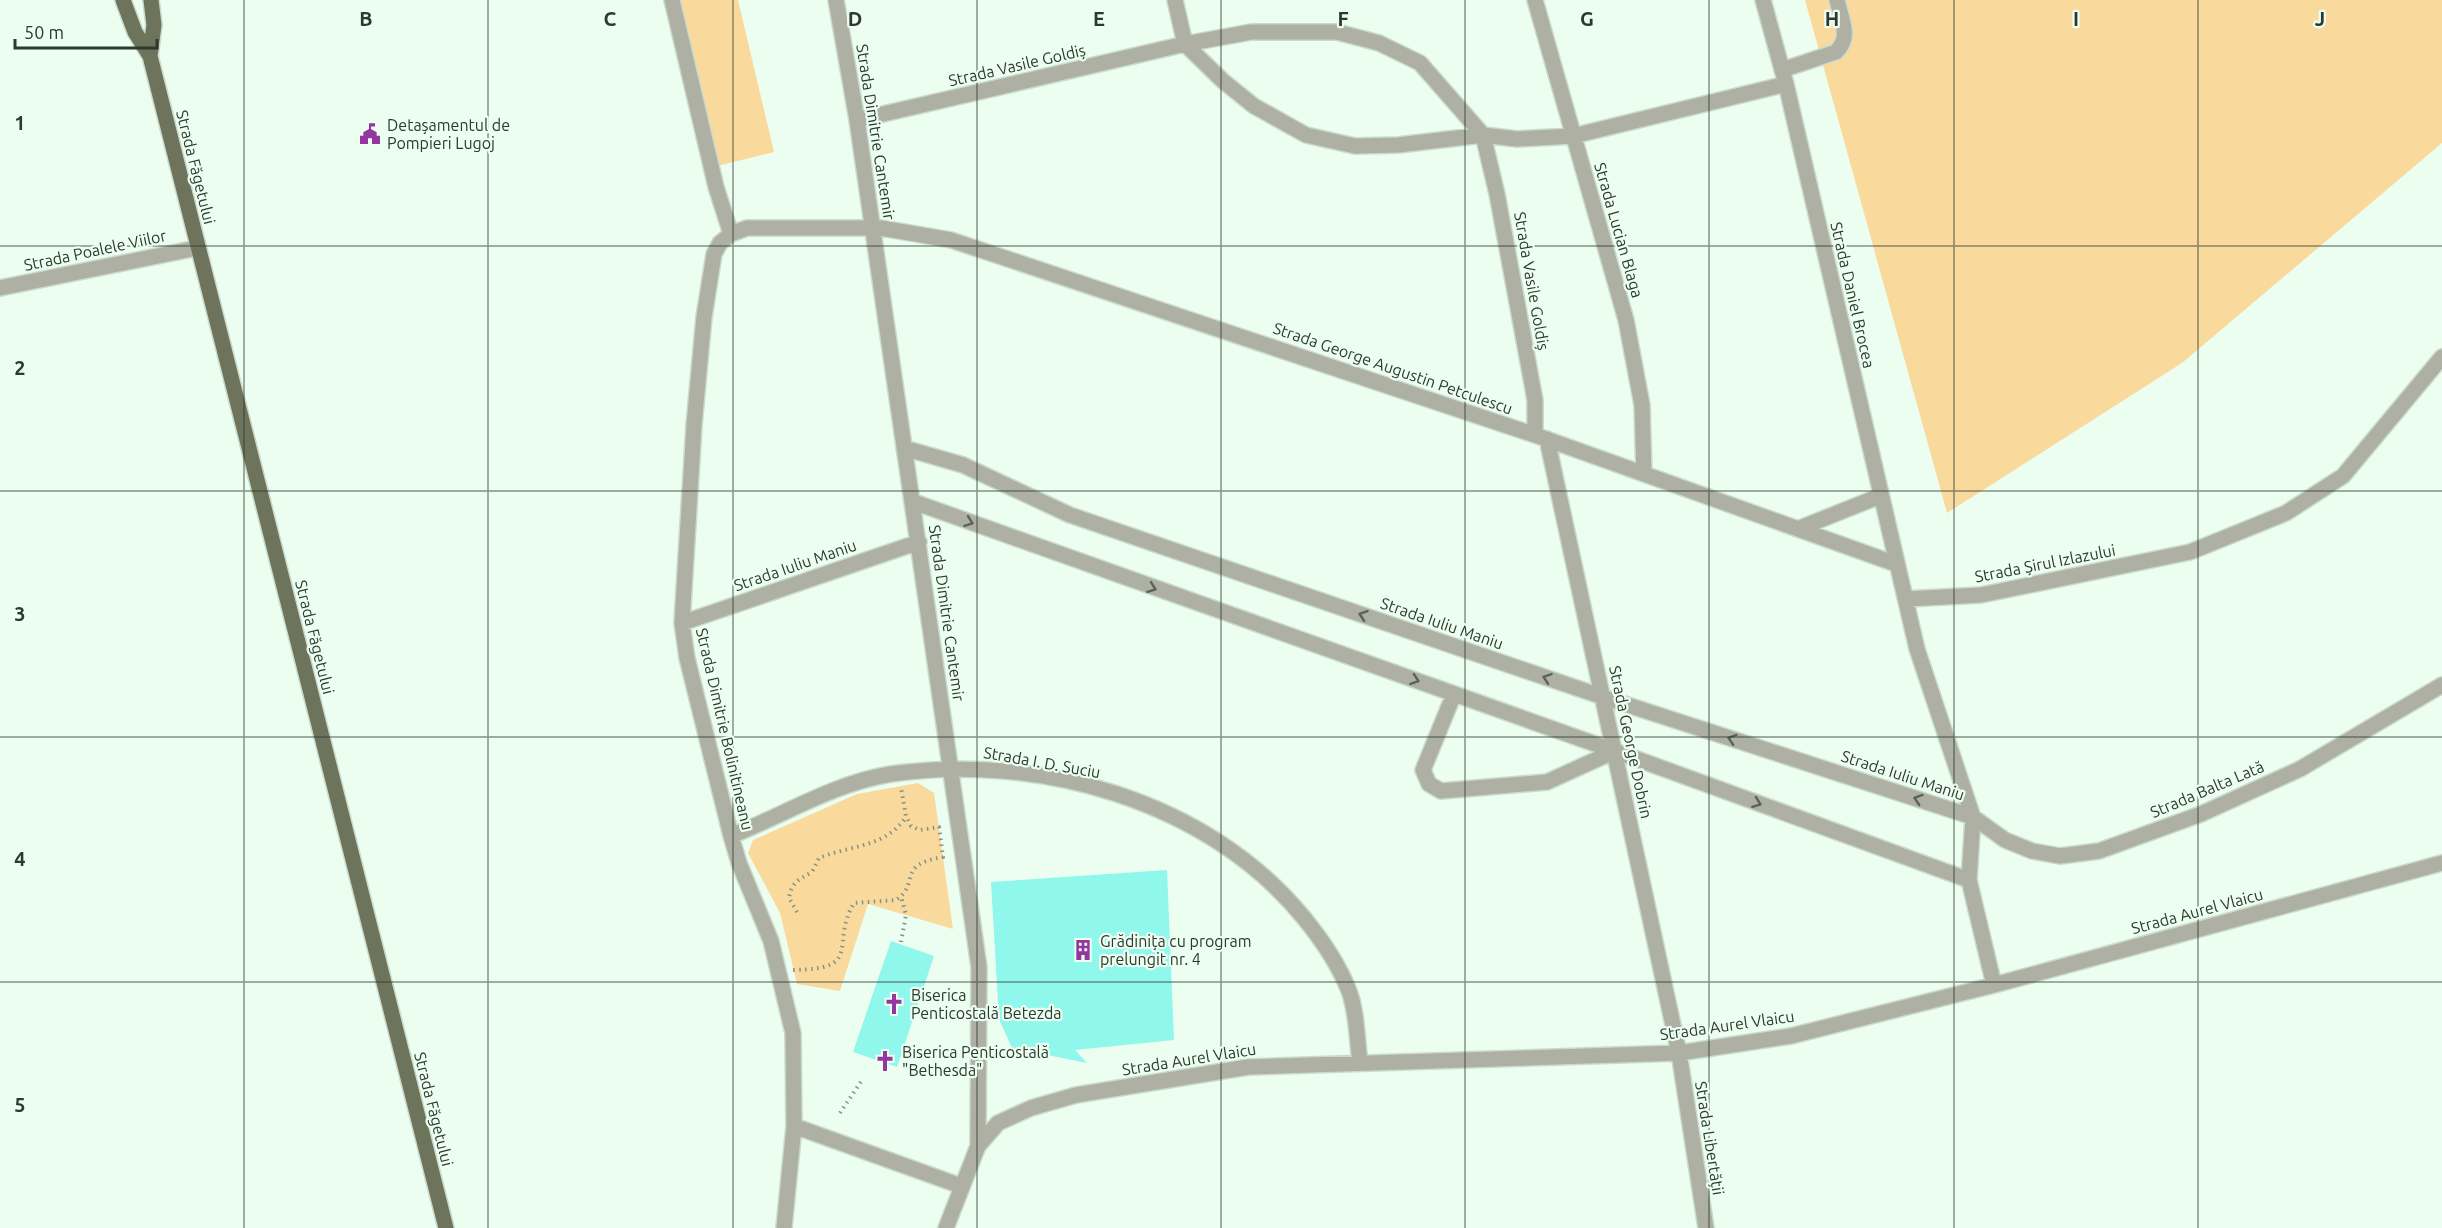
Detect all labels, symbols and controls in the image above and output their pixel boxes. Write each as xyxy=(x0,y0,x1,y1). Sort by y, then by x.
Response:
text: B xyxy=(359,7,373,30)
text: C xyxy=(604,7,617,30)
text: D xyxy=(848,7,862,30)
text: E xyxy=(1093,7,1105,30)
text: F xyxy=(1337,7,1349,30)
text: G xyxy=(1580,7,1594,30)
text: H xyxy=(1825,7,1839,30)
text: I xyxy=(2073,7,2079,30)
text: J xyxy=(2315,7,2325,30)
scale bar xyxy=(15,12,158,50)
text: 50 m xyxy=(24,22,64,42)
street label: Strada Vasile Goldiș xyxy=(947,40,1087,90)
street label: Strada Dimitrie Cantemir xyxy=(853,43,899,221)
street label: Strada Făgetului xyxy=(173,108,219,226)
text: 1 xyxy=(14,111,26,134)
place label: Detașamentul de Pompieri Lugoj xyxy=(387,116,510,152)
public building icon: Detașamentul de Pompieri Lugoj xyxy=(358,122,382,146)
street label: Strada Lucian Blaga xyxy=(1591,160,1647,300)
street label: Strada Vasile Goldiș xyxy=(1511,210,1553,352)
street label: Strada Daniel Brocea xyxy=(1827,220,1879,370)
street label: Strada Poalele Viilor xyxy=(22,226,168,274)
street label: Strada George Augustin Petculescu xyxy=(1271,318,1515,418)
text: 2 xyxy=(14,356,26,379)
one-way arrow xyxy=(963,515,974,527)
street label: Strada Dimitrie Cantemir xyxy=(926,524,968,702)
street label: Strada Iuliu Maniu xyxy=(731,536,859,594)
street label: Strada Șirul Izlazului xyxy=(1973,541,2117,585)
street label: Strada Făgetului xyxy=(292,578,338,696)
one-way arrow xyxy=(1146,580,1157,593)
street label: Strada Iuliu Maniu xyxy=(1378,594,1506,652)
text: 3 xyxy=(14,602,26,625)
one-way arrow xyxy=(1358,609,1369,622)
street label: Strada Dimitrie Bolinitineanu xyxy=(693,626,757,832)
street label: Strada George Dobrin xyxy=(1606,664,1656,820)
one-way arrow xyxy=(1542,672,1553,685)
one-way arrow xyxy=(1409,673,1420,686)
one-way arrow xyxy=(1727,734,1738,746)
street label: Strada I. D. Suciu xyxy=(982,743,1102,781)
street label: Strada Iuliu Maniu xyxy=(1839,747,1967,803)
street label: Strada Balta Lată xyxy=(2147,757,2267,821)
one-way arrow xyxy=(1913,794,1924,806)
one-way arrow xyxy=(1751,795,1762,808)
text: 4 xyxy=(14,847,26,870)
street label: Strada Aurel Vlaicu xyxy=(2129,885,2265,937)
place label: Grădinița cu program prelungit nr. 4 xyxy=(1100,932,1252,968)
building icon: Grădinița cu program prelungit nr. 4 xyxy=(1071,938,1095,962)
place label: Biserica Penticostală Betezda xyxy=(911,986,1062,1022)
church icon: Biserica Penticostală Betezda xyxy=(882,992,906,1016)
street label: Strada Aurel Vlaicu xyxy=(1659,1007,1795,1043)
street label: Strada Aurel Vlaicu xyxy=(1121,1040,1257,1078)
place label: Biserica Penticostală "Bethesda" xyxy=(902,1043,1049,1079)
church icon: Biserica Penticostală "Bethesda" xyxy=(873,1049,897,1073)
street label: Strada Făgetului xyxy=(411,1050,457,1168)
street label: Strada Libertății xyxy=(1692,1080,1728,1196)
text: 5 xyxy=(14,1093,26,1116)

